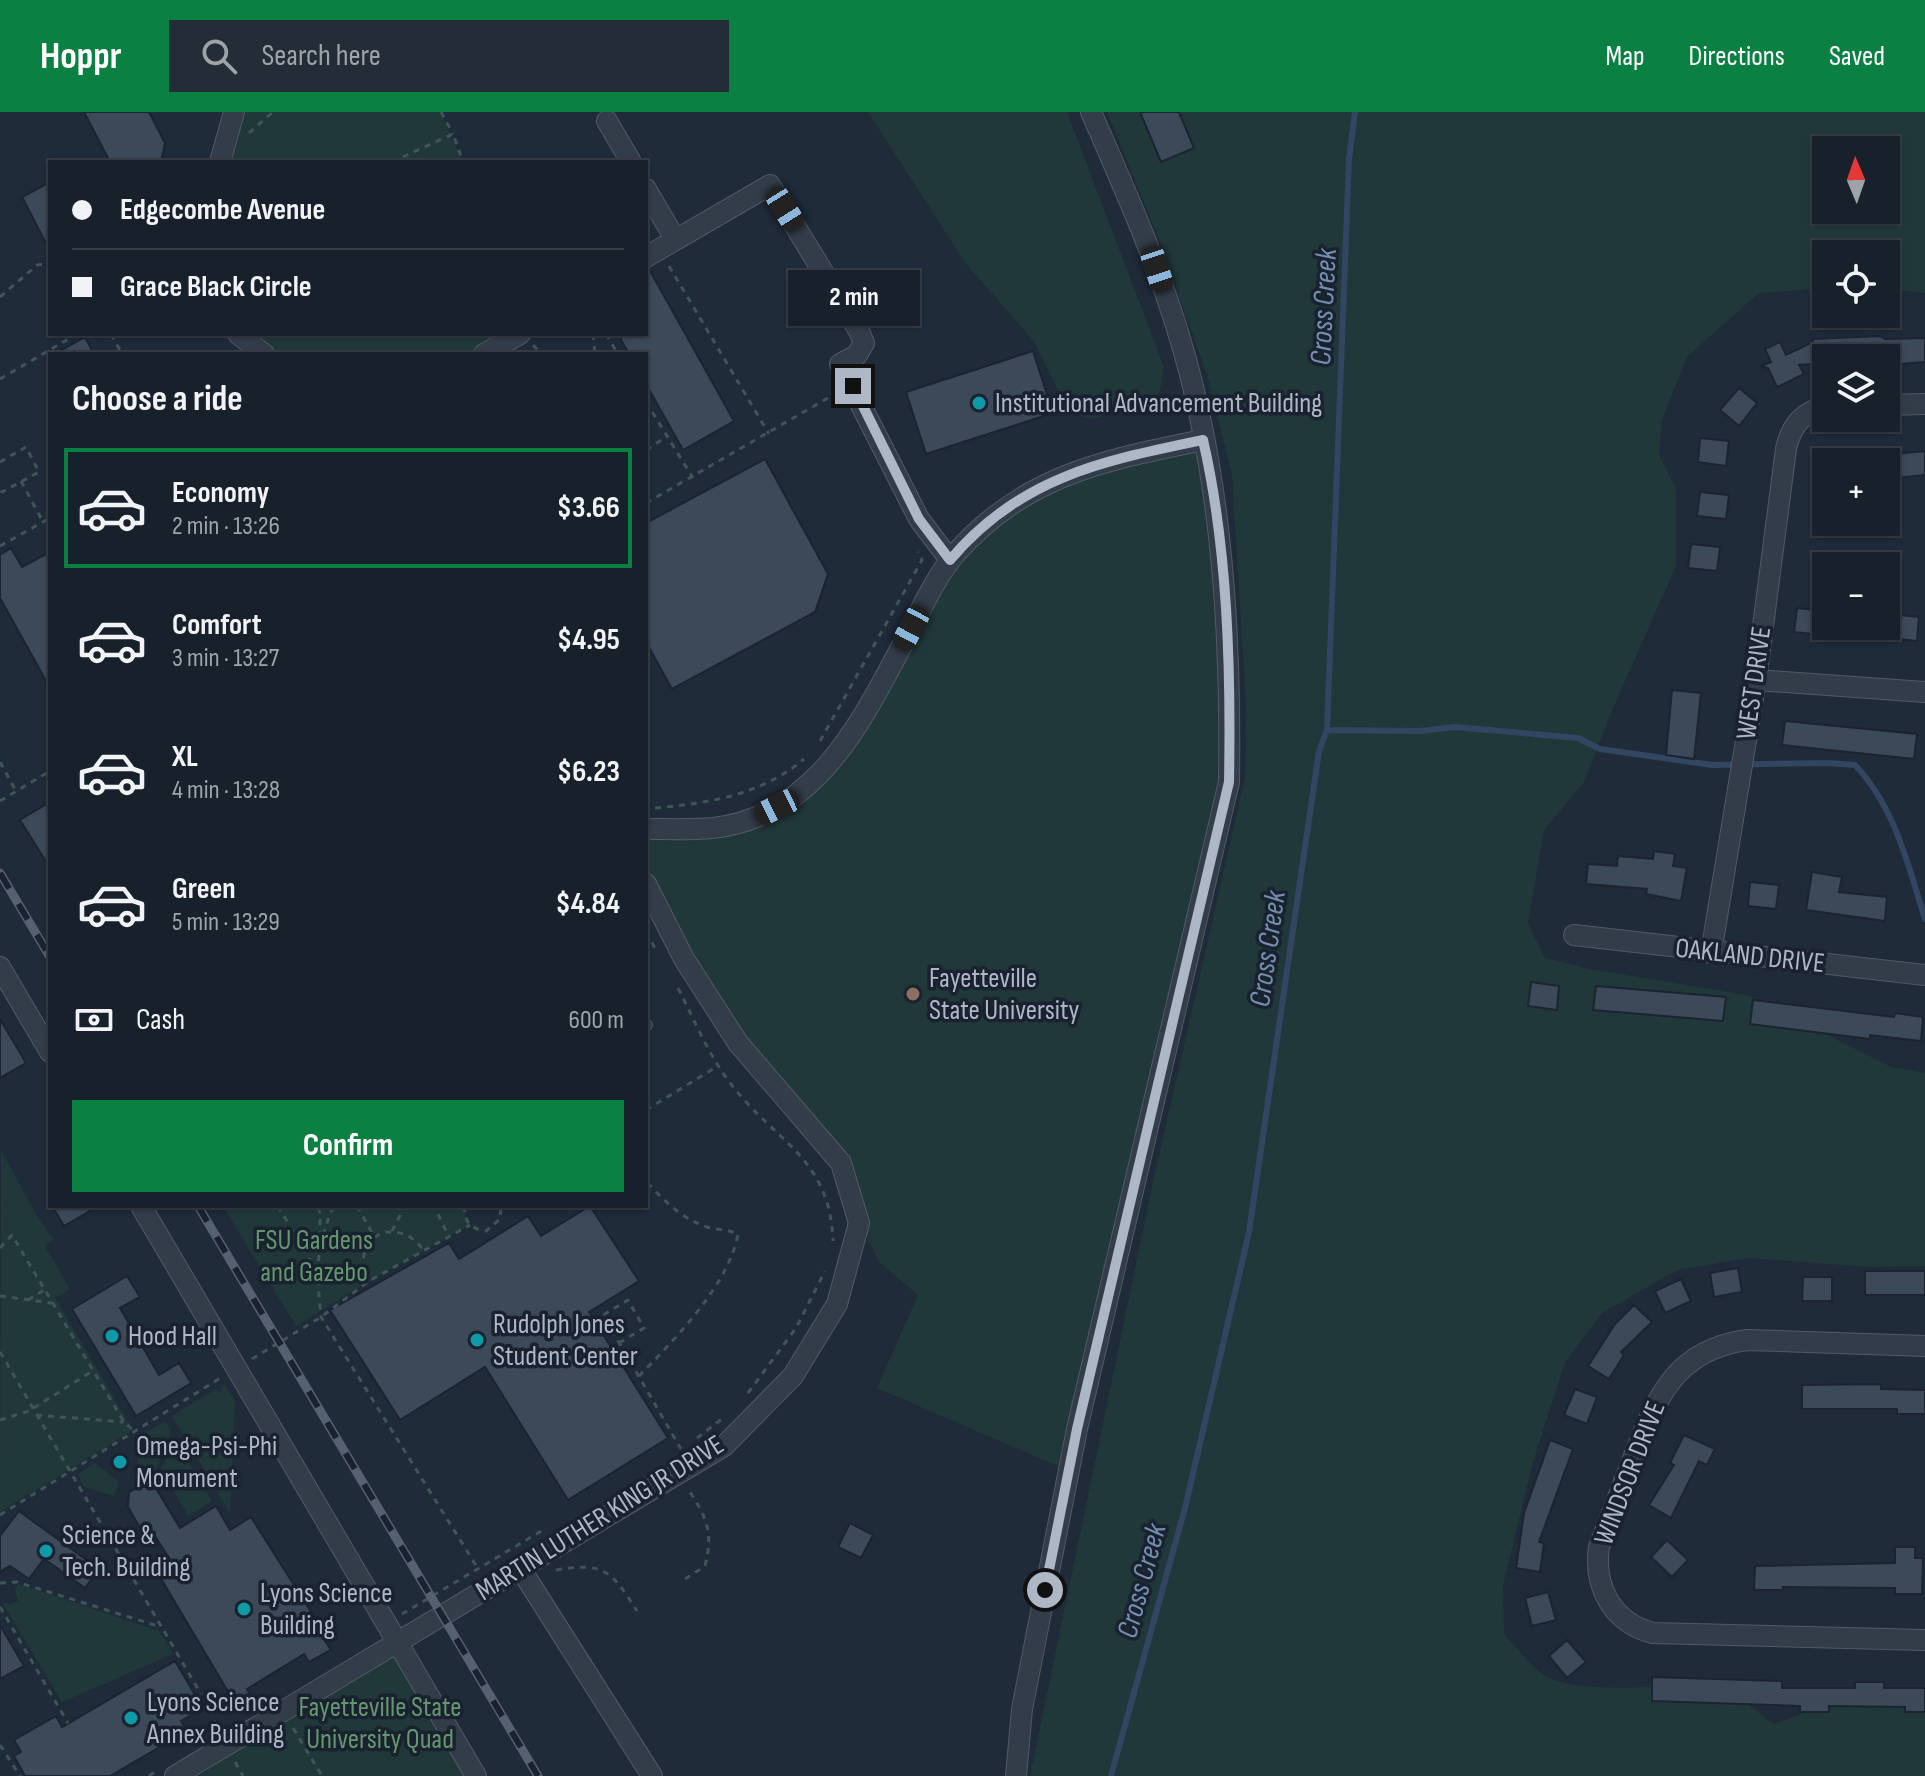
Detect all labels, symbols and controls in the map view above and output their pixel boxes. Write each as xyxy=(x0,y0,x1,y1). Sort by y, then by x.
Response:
search box xyxy=(169,20,729,92)
text: Hoppr xyxy=(40,34,121,79)
icon: search xyxy=(197,34,241,78)
text: Search here xyxy=(261,38,381,74)
text: Map xyxy=(1606,40,1645,73)
text: Directions xyxy=(1689,40,1785,73)
text: Saved xyxy=(1829,40,1885,73)
north arrow xyxy=(1812,136,1900,224)
map controls xyxy=(1812,136,1900,640)
car xyxy=(762,182,808,236)
text: Edgecombe Avenue xyxy=(120,192,325,228)
button: locate xyxy=(1812,240,1900,328)
car xyxy=(1138,242,1176,296)
water label: Cross Creek xyxy=(1303,247,1345,366)
text: Grace Black Circle xyxy=(120,269,312,305)
callout: 2 min xyxy=(787,270,919,326)
text: 2 min xyxy=(829,282,879,313)
button: layers xyxy=(1812,344,1900,432)
route end xyxy=(835,368,871,404)
text: Choose a ride xyxy=(72,378,243,421)
place label: Institutional Advancement Building xyxy=(995,387,1322,420)
marker: Institutional Advancement Building xyxy=(970,394,988,412)
button: + xyxy=(1812,448,1900,536)
icon: car xyxy=(76,472,148,544)
text: Economy xyxy=(172,475,269,511)
text: $3.66 xyxy=(557,490,620,526)
text: 2 min · 13:26 xyxy=(172,511,280,542)
button: − xyxy=(1812,552,1900,640)
car xyxy=(889,601,933,655)
icon: car xyxy=(76,604,148,676)
text: Comfort xyxy=(172,607,262,643)
text: $4.95 xyxy=(557,622,620,658)
street label: WEST DRIVE xyxy=(1730,624,1778,742)
text: 3 min · 13:27 xyxy=(172,643,279,674)
icon: car xyxy=(76,736,148,808)
text: XL xyxy=(172,739,198,775)
text: $6.23 xyxy=(557,754,620,790)
text: 4 min · 13:28 xyxy=(172,775,280,806)
car xyxy=(750,786,804,828)
icon: car xyxy=(76,868,148,940)
text: Green xyxy=(172,871,236,907)
text: $4.84 xyxy=(555,886,620,922)
water label: Cross Creek xyxy=(1242,888,1294,1009)
text: 5 min · 13:29 xyxy=(172,907,280,938)
street label: OAKLAND DRIVE xyxy=(1674,932,1826,980)
place label: Fayetteville State University xyxy=(929,962,1080,1027)
marker: Fayetteville State University xyxy=(904,985,922,1003)
icon: cash xyxy=(72,998,116,1042)
text: Cash xyxy=(136,1002,185,1038)
text: 600 m xyxy=(569,1005,624,1036)
button: Confirm xyxy=(72,1100,624,1192)
park label: FSU Gardens and Gazebo xyxy=(255,1224,373,1289)
place label: Rudolph Jones Student Center xyxy=(493,1308,638,1373)
place label: Hood Hall xyxy=(128,1320,217,1353)
marker: Hood Hall xyxy=(103,1327,121,1345)
marker: Rudolph Jones Student Center xyxy=(468,1331,486,1349)
street label: WINDSOR DRIVE xyxy=(1587,1396,1673,1550)
street label: MARTIN LUTHER KING JR DRIVE xyxy=(470,1428,730,1608)
place label: Omega-Psi-Phi Monument xyxy=(136,1430,277,1495)
marker: Omega-Psi-Phi Monument xyxy=(111,1453,129,1471)
place label: Science & Tech. Building xyxy=(62,1519,190,1584)
water label: Cross Creek xyxy=(1110,1519,1175,1642)
marker: Science & Tech. Building xyxy=(37,1542,55,1560)
route start xyxy=(1027,1572,1063,1608)
place label: Lyons Science Building xyxy=(260,1577,392,1642)
marker: Lyons Science Building xyxy=(235,1600,253,1618)
place label: Lyons Science Annex Building xyxy=(146,1686,284,1751)
park label: Fayetteville State University Quad xyxy=(298,1691,462,1756)
marker: Lyons Science Annex Building xyxy=(122,1709,140,1727)

